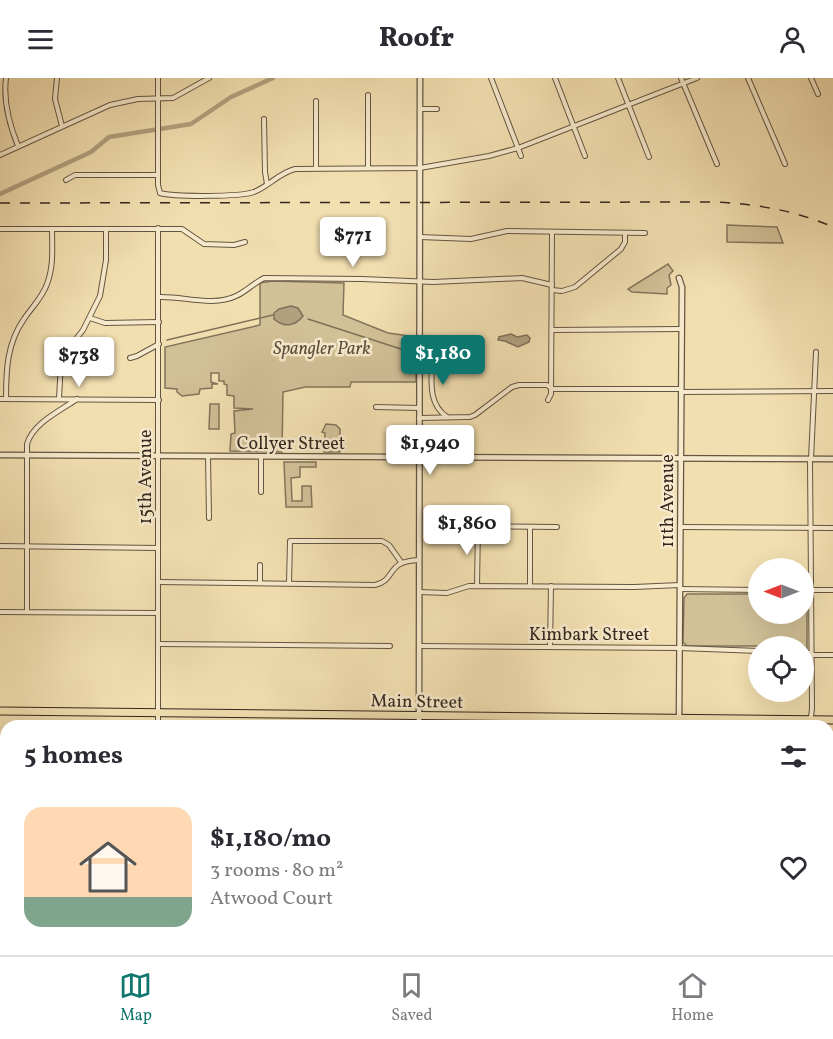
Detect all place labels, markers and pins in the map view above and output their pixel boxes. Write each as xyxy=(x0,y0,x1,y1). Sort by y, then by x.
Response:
pin: $771 xyxy=(317,217,389,268)
pin: $1,180 xyxy=(394,335,492,386)
pin: $738 xyxy=(43,337,115,388)
pin: $1,940 xyxy=(381,425,479,476)
pin: $1,860 xyxy=(418,505,516,556)

